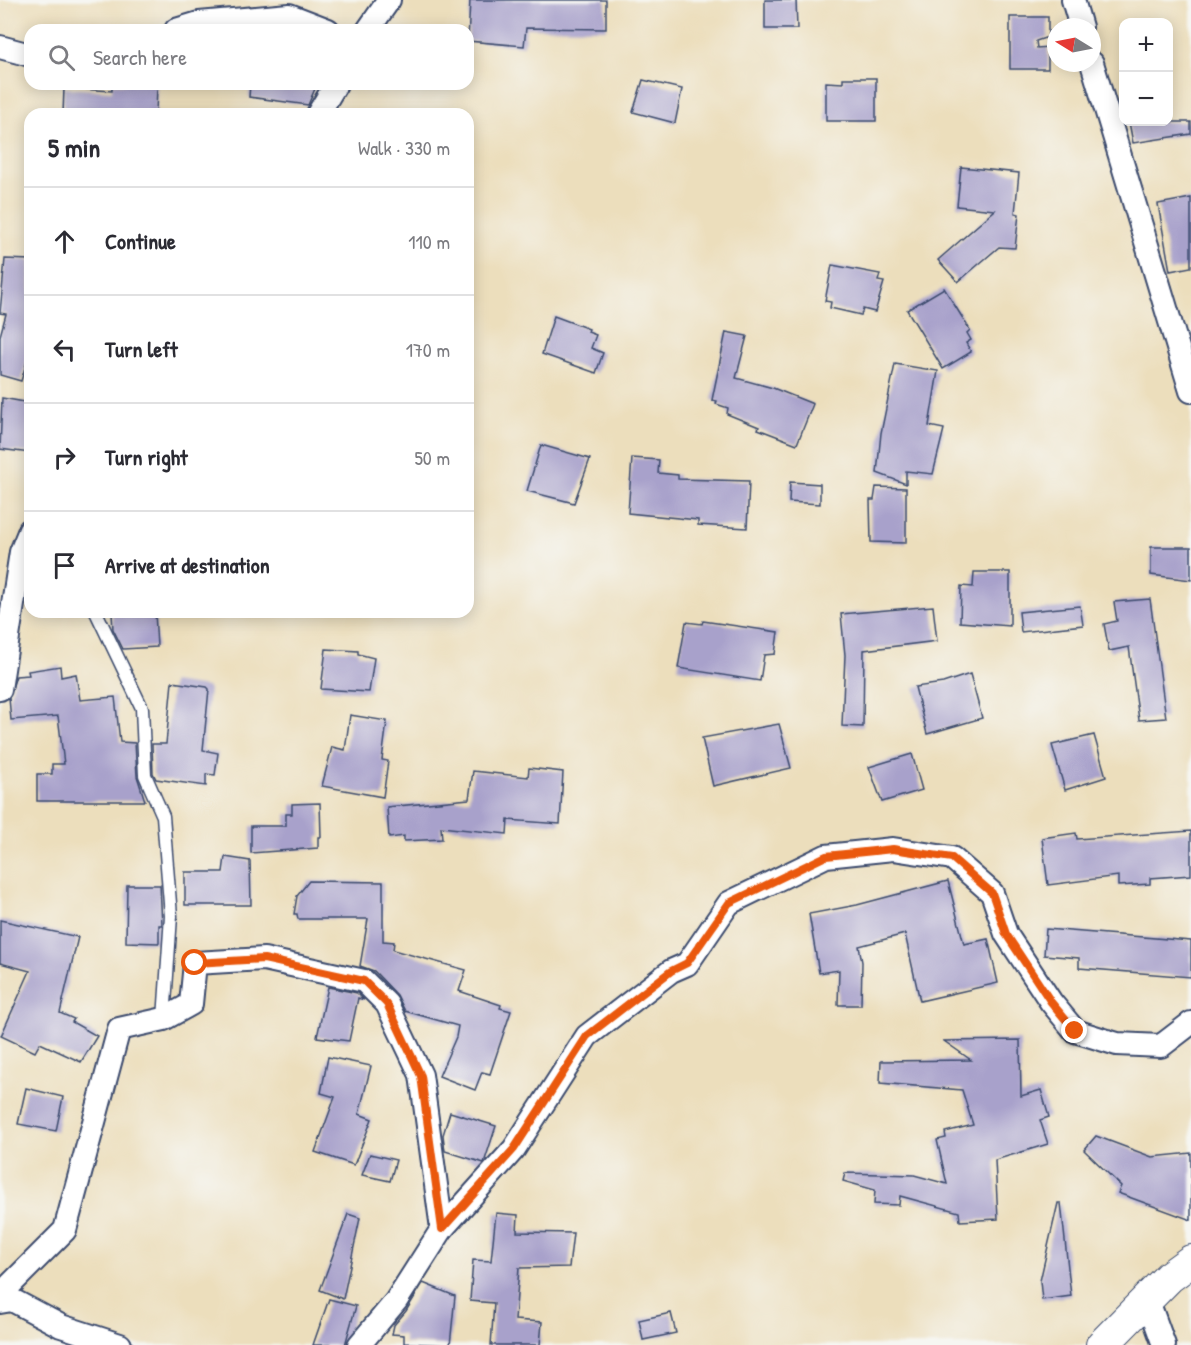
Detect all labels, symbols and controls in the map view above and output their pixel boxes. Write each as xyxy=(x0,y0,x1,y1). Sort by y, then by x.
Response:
north arrow xyxy=(1047,18,1101,72)
map controls xyxy=(1119,18,1173,126)
button: + xyxy=(1119,18,1173,72)
search box xyxy=(24,24,474,90)
icon: search xyxy=(45,41,78,74)
text: Search here xyxy=(93,42,187,72)
button: − xyxy=(1119,72,1173,126)
text: 5 min xyxy=(48,130,100,165)
text: Walk · 330 m xyxy=(358,134,450,161)
icon: ahead xyxy=(48,225,81,258)
text: Continue xyxy=(105,226,176,256)
text: 110 m xyxy=(408,228,450,255)
icon: left xyxy=(48,333,81,366)
text: Turn left xyxy=(105,334,178,364)
text: 170 m xyxy=(406,336,450,363)
icon: right xyxy=(48,441,81,474)
text: Turn right xyxy=(105,442,188,472)
text: 50 m xyxy=(414,444,450,471)
icon: arrive xyxy=(48,549,81,582)
text: Arrive at destination xyxy=(105,550,270,580)
route start xyxy=(181,949,207,975)
route end xyxy=(1061,1017,1087,1043)

